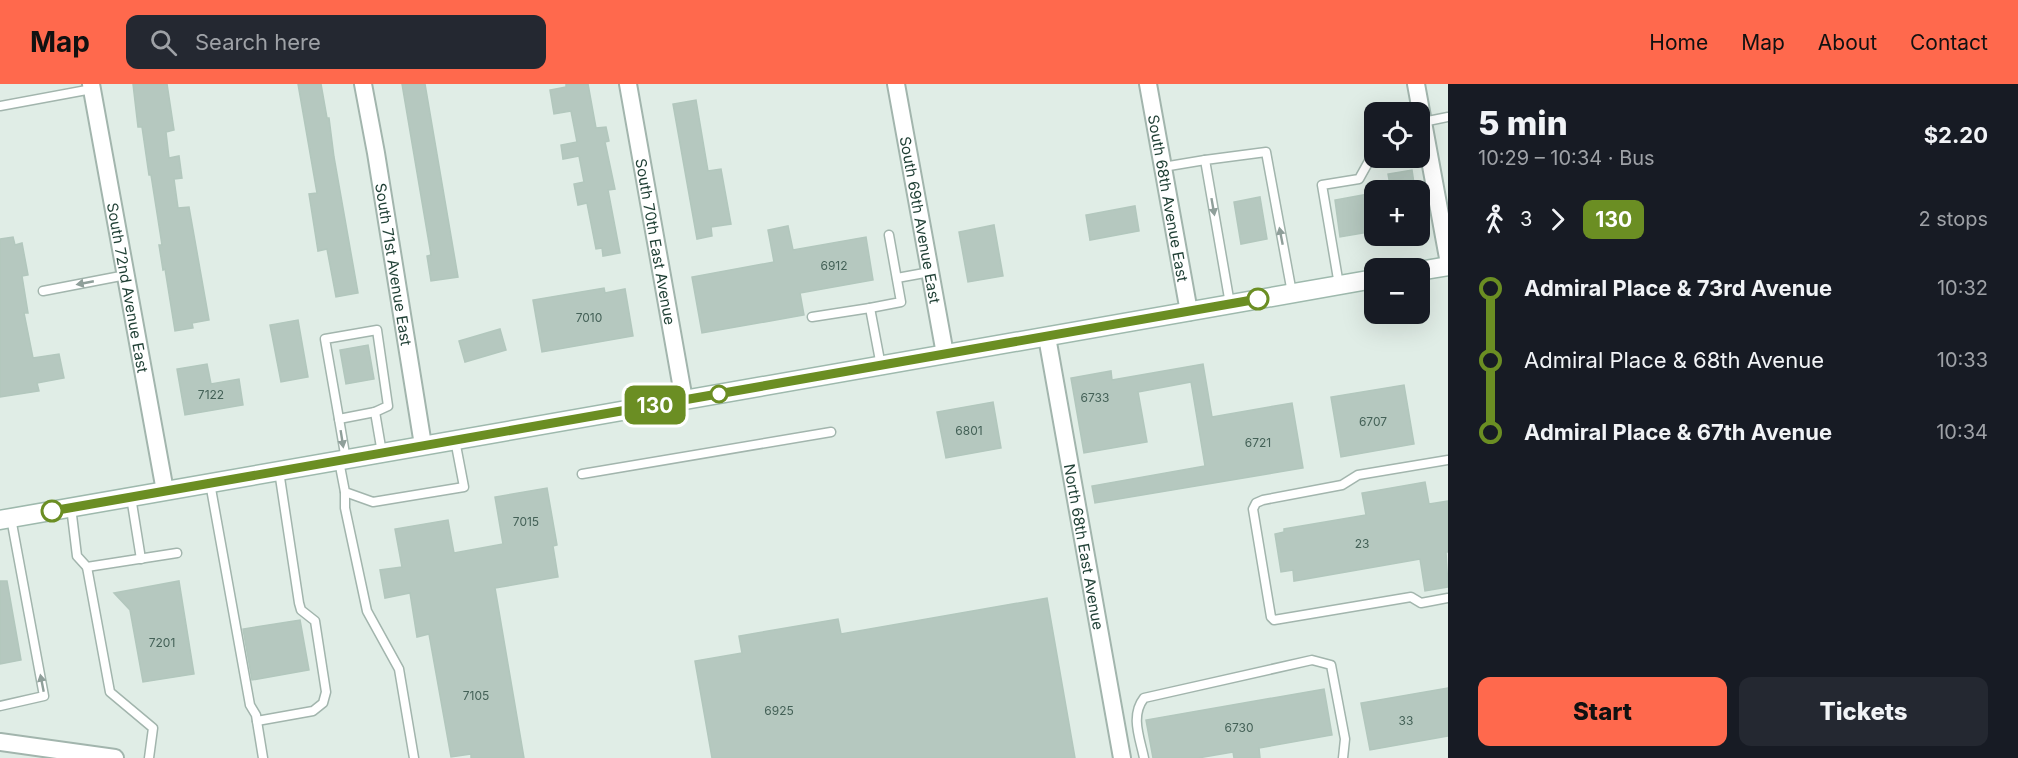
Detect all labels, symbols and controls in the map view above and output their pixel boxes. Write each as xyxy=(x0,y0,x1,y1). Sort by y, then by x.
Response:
search box xyxy=(126,15,546,69)
text: Map xyxy=(30,25,90,59)
icon: search xyxy=(147,26,180,59)
text: Search here xyxy=(195,29,321,55)
text: Home xyxy=(1649,30,1708,55)
text: Map xyxy=(1741,30,1785,55)
text: About xyxy=(1818,30,1877,55)
text: Contact xyxy=(1910,30,1988,55)
map controls xyxy=(1364,102,1430,324)
button: locate xyxy=(1364,102,1430,168)
text: 5 min xyxy=(1478,103,1568,143)
street label: South 68th Avenue East xyxy=(1144,113,1193,283)
text: $2.20 xyxy=(1924,122,1988,148)
street label: South 69th Avenue East xyxy=(896,135,945,305)
text: 10:29 – 10:34 · Bus xyxy=(1478,146,1655,170)
street label: South 70th East Avenue xyxy=(632,157,680,326)
button: + xyxy=(1364,180,1430,246)
street label: South 71st Avenue East xyxy=(371,182,416,347)
one-way arrow xyxy=(1209,198,1218,217)
street label: South 72nd Avenue East xyxy=(103,201,153,374)
icon: walk xyxy=(1478,203,1511,236)
icon: forward xyxy=(1541,203,1574,236)
text: 3 xyxy=(1520,207,1532,231)
text: 130 xyxy=(1595,207,1632,232)
text: 2 stops xyxy=(1918,207,1988,231)
one-way arrow xyxy=(1276,226,1285,245)
house number: 6912 xyxy=(820,258,848,273)
button: − xyxy=(1364,258,1430,324)
text: Admiral Place & 73rd Avenue xyxy=(1524,275,1832,301)
text: 10:32 xyxy=(1937,276,1988,300)
one-way arrow xyxy=(75,279,94,288)
unlabelled marker xyxy=(1247,288,1269,310)
house number: 7010 xyxy=(576,310,602,325)
text: Admiral Place & 68th Avenue xyxy=(1524,347,1824,373)
text: 10:33 xyxy=(1937,348,1988,372)
unlabelled marker xyxy=(710,385,728,403)
line badge: 130 xyxy=(620,386,690,424)
house number: 7122 xyxy=(198,387,224,402)
house number: 6733 xyxy=(1081,390,1109,405)
text: 130 xyxy=(637,393,673,418)
house number: 6707 xyxy=(1359,414,1387,429)
text: Admiral Place & 67th Avenue xyxy=(1524,419,1832,445)
text: 10:34 xyxy=(1936,420,1988,444)
house number: 6801 xyxy=(955,423,983,438)
one-way arrow xyxy=(338,430,347,449)
house number: 6721 xyxy=(1245,435,1271,450)
street label: North 68th East Avenue xyxy=(1060,462,1108,631)
unlabelled marker xyxy=(41,500,63,522)
house number: 7015 xyxy=(513,514,539,529)
house number: 23 xyxy=(1355,536,1369,551)
house number: 7201 xyxy=(149,635,175,650)
one-way arrow xyxy=(37,674,46,693)
button: Start xyxy=(1478,677,1727,746)
button: Tickets xyxy=(1739,677,1988,746)
house number: 7105 xyxy=(463,688,489,703)
house number: 6925 xyxy=(764,703,794,718)
house number: 33 xyxy=(1399,713,1413,728)
house number: 6730 xyxy=(1224,720,1254,735)

